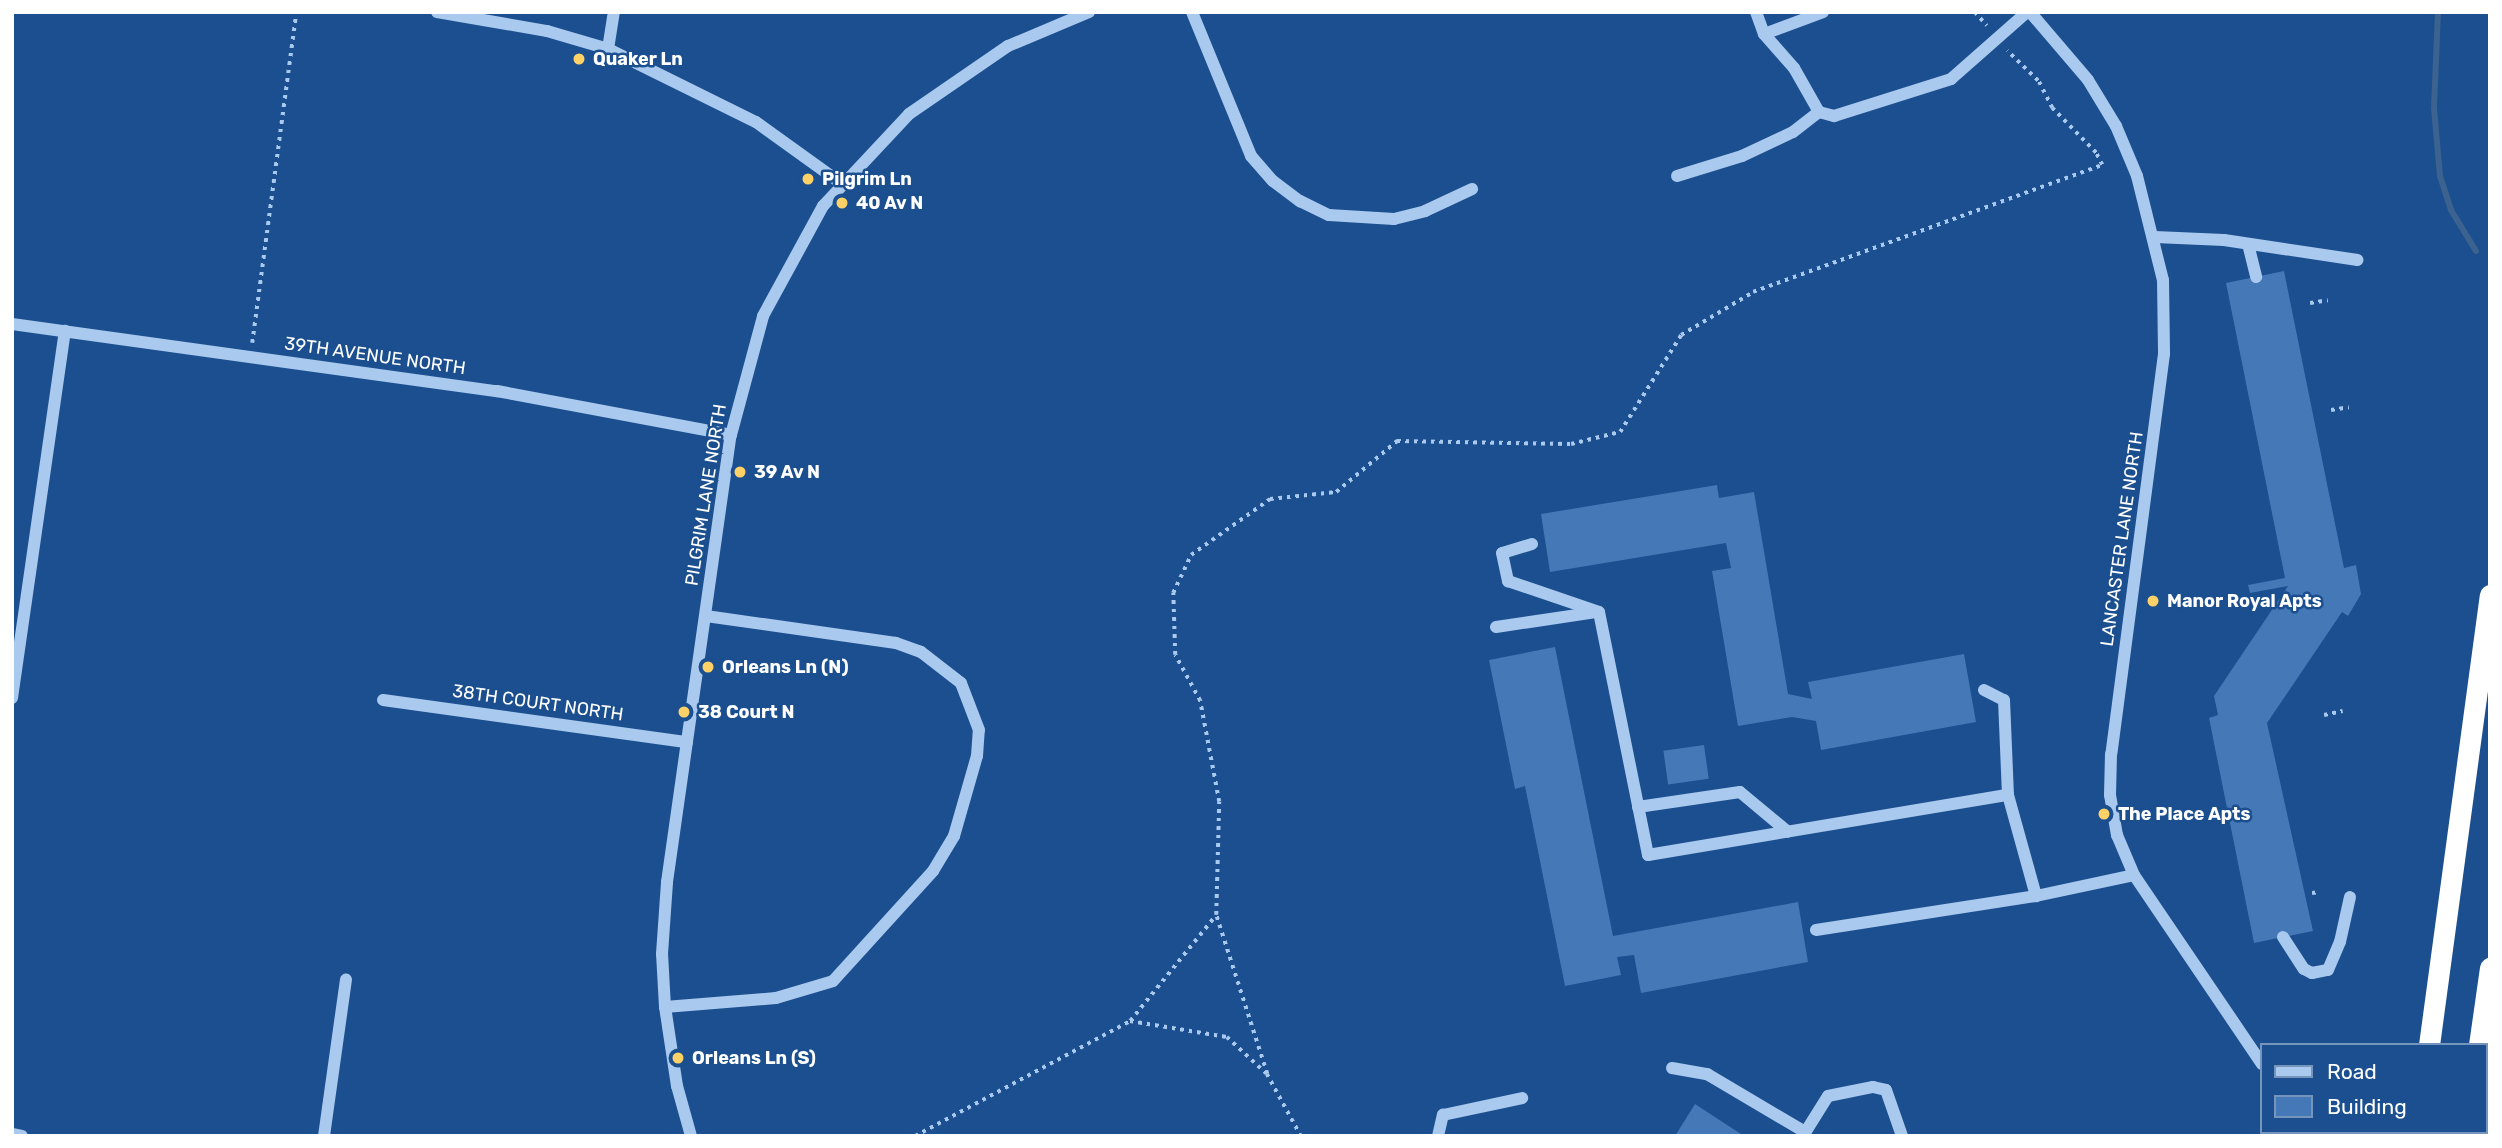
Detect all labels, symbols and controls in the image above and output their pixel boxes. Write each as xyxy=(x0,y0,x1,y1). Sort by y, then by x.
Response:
place label: Quaker Ln xyxy=(593,48,683,70)
marker: Quaker Ln xyxy=(571,51,587,67)
place label: Pilgrim Ln xyxy=(822,168,912,190)
marker: Pilgrim Ln xyxy=(800,171,816,187)
place label: 40 Av N xyxy=(856,192,924,214)
marker: 40 Av N xyxy=(834,195,850,211)
street label: 39TH AVENUE NORTH xyxy=(283,333,467,379)
street label: PILGRIM LANE NORTH xyxy=(681,403,731,587)
street label: LANCASTER LANE NORTH xyxy=(2096,430,2148,648)
place label: 39 Av N xyxy=(754,461,821,483)
marker: 39 Av N xyxy=(732,464,748,480)
place label: Manor Royal Apts xyxy=(2167,590,2323,612)
marker: Manor Royal Apts xyxy=(2145,593,2161,609)
place label: Orleans Ln (N) xyxy=(722,656,849,678)
marker: Orleans Ln (N) xyxy=(700,659,716,675)
street label: 38TH COURT NORTH xyxy=(451,680,625,726)
place label: 38 Court N xyxy=(698,701,794,723)
marker: 38 Court N xyxy=(676,704,692,720)
place label: The Place Apts xyxy=(2118,803,2251,825)
marker: The Place Apts xyxy=(2096,806,2112,822)
legend xyxy=(2260,1043,2488,1134)
place label: Orleans Ln (S) xyxy=(692,1047,816,1069)
marker: Orleans Ln (S) xyxy=(670,1050,686,1066)
text: Road xyxy=(2327,1059,2377,1084)
text: Building xyxy=(2327,1094,2407,1119)

